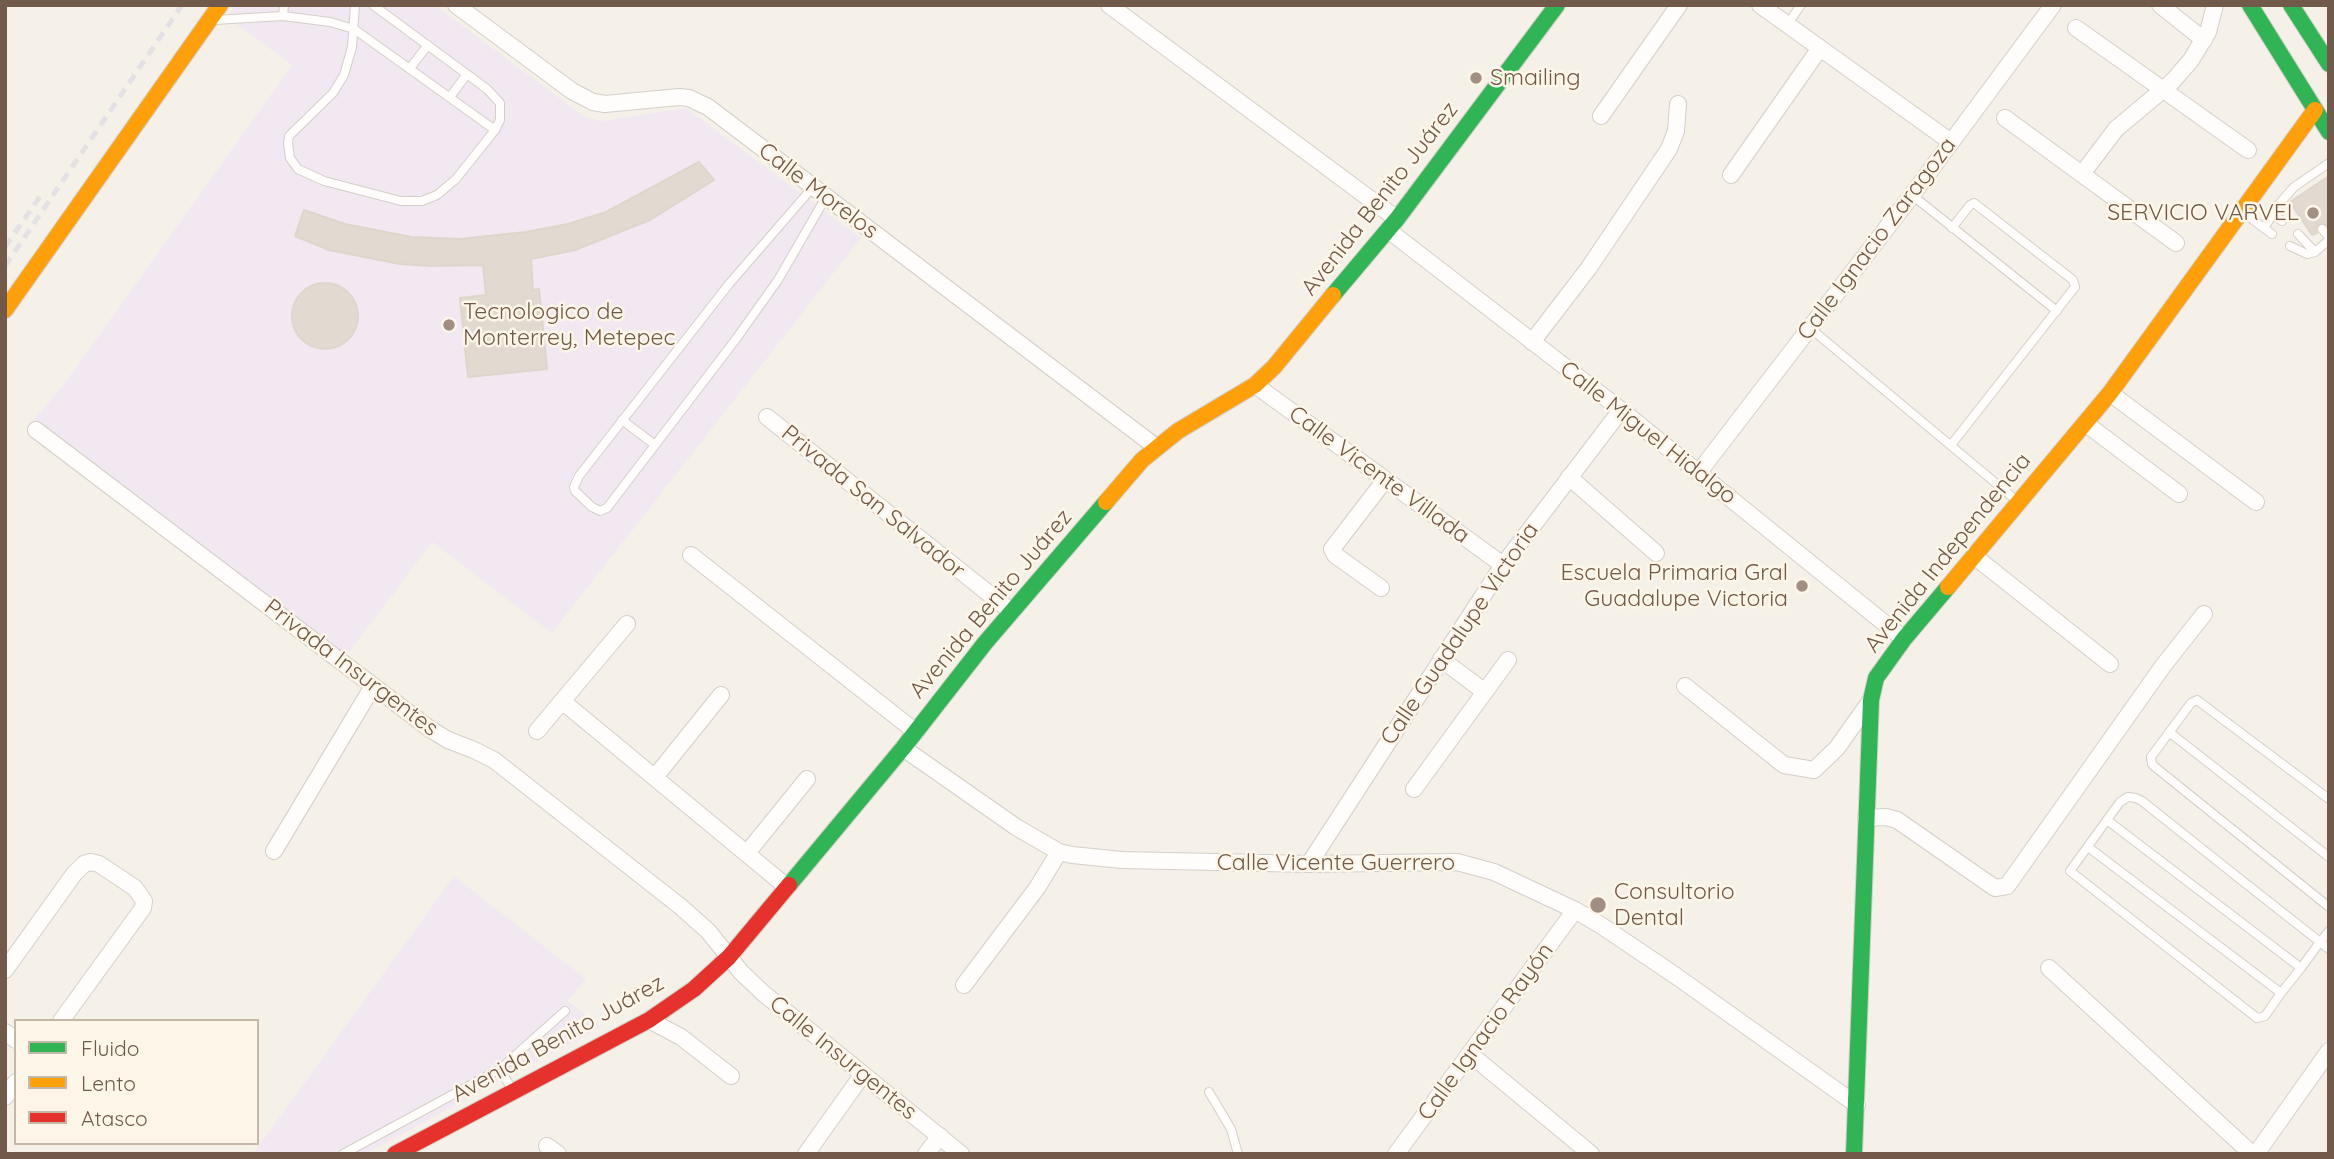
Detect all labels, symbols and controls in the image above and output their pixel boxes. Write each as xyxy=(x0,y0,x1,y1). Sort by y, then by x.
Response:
place label: Smailing xyxy=(1490,64,1581,92)
marker: Smailing xyxy=(1468,70,1484,86)
street label: Avenida Benito Juárez xyxy=(1296,97,1464,301)
street label: Calle Ignacio Zaragoza xyxy=(1792,132,1962,346)
street label: Calle Morelos xyxy=(753,137,883,245)
place label: SERVICIO VARVEL xyxy=(2107,199,2299,227)
marker: SERVICIO VARVEL xyxy=(2305,205,2321,221)
place label: Tecnologico de Monterrey, Metepec xyxy=(463,298,675,352)
marker: Tecnologico de Monterrey, Metepec xyxy=(441,317,457,333)
street label: Calle Miguel Hidalgo xyxy=(1554,355,1742,511)
street label: Calle Vicente Villada xyxy=(1283,400,1475,550)
street label: Privada San Salvador xyxy=(776,419,970,585)
street label: Avenida Independencia xyxy=(1859,448,2037,658)
street label: Avenida Benito Juárez xyxy=(904,504,1078,704)
street label: Calle Guadalupe Victoria xyxy=(1375,518,1545,750)
place label: Escuela Primaria Gral Guadalupe Victoria xyxy=(1560,559,1788,613)
marker: Escuela Primaria Gral Guadalupe Victoria xyxy=(1794,578,1810,594)
street label: Privada Insurgentes xyxy=(259,594,443,742)
street label: Calle Vicente Guerrero xyxy=(1217,849,1455,877)
place label: Consultorio Dental xyxy=(1614,878,1735,932)
marker: Consultorio Dental xyxy=(1588,895,1608,915)
street label: Calle Ignacio Rayón xyxy=(1412,938,1560,1126)
street label: Avenida Benito Juárez xyxy=(447,969,669,1109)
street label: Calle Insurgentes xyxy=(764,990,922,1126)
legend xyxy=(14,1019,259,1145)
text: Fluido xyxy=(81,1035,139,1061)
text: Lento xyxy=(81,1070,136,1096)
text: Atasco xyxy=(81,1105,148,1131)

